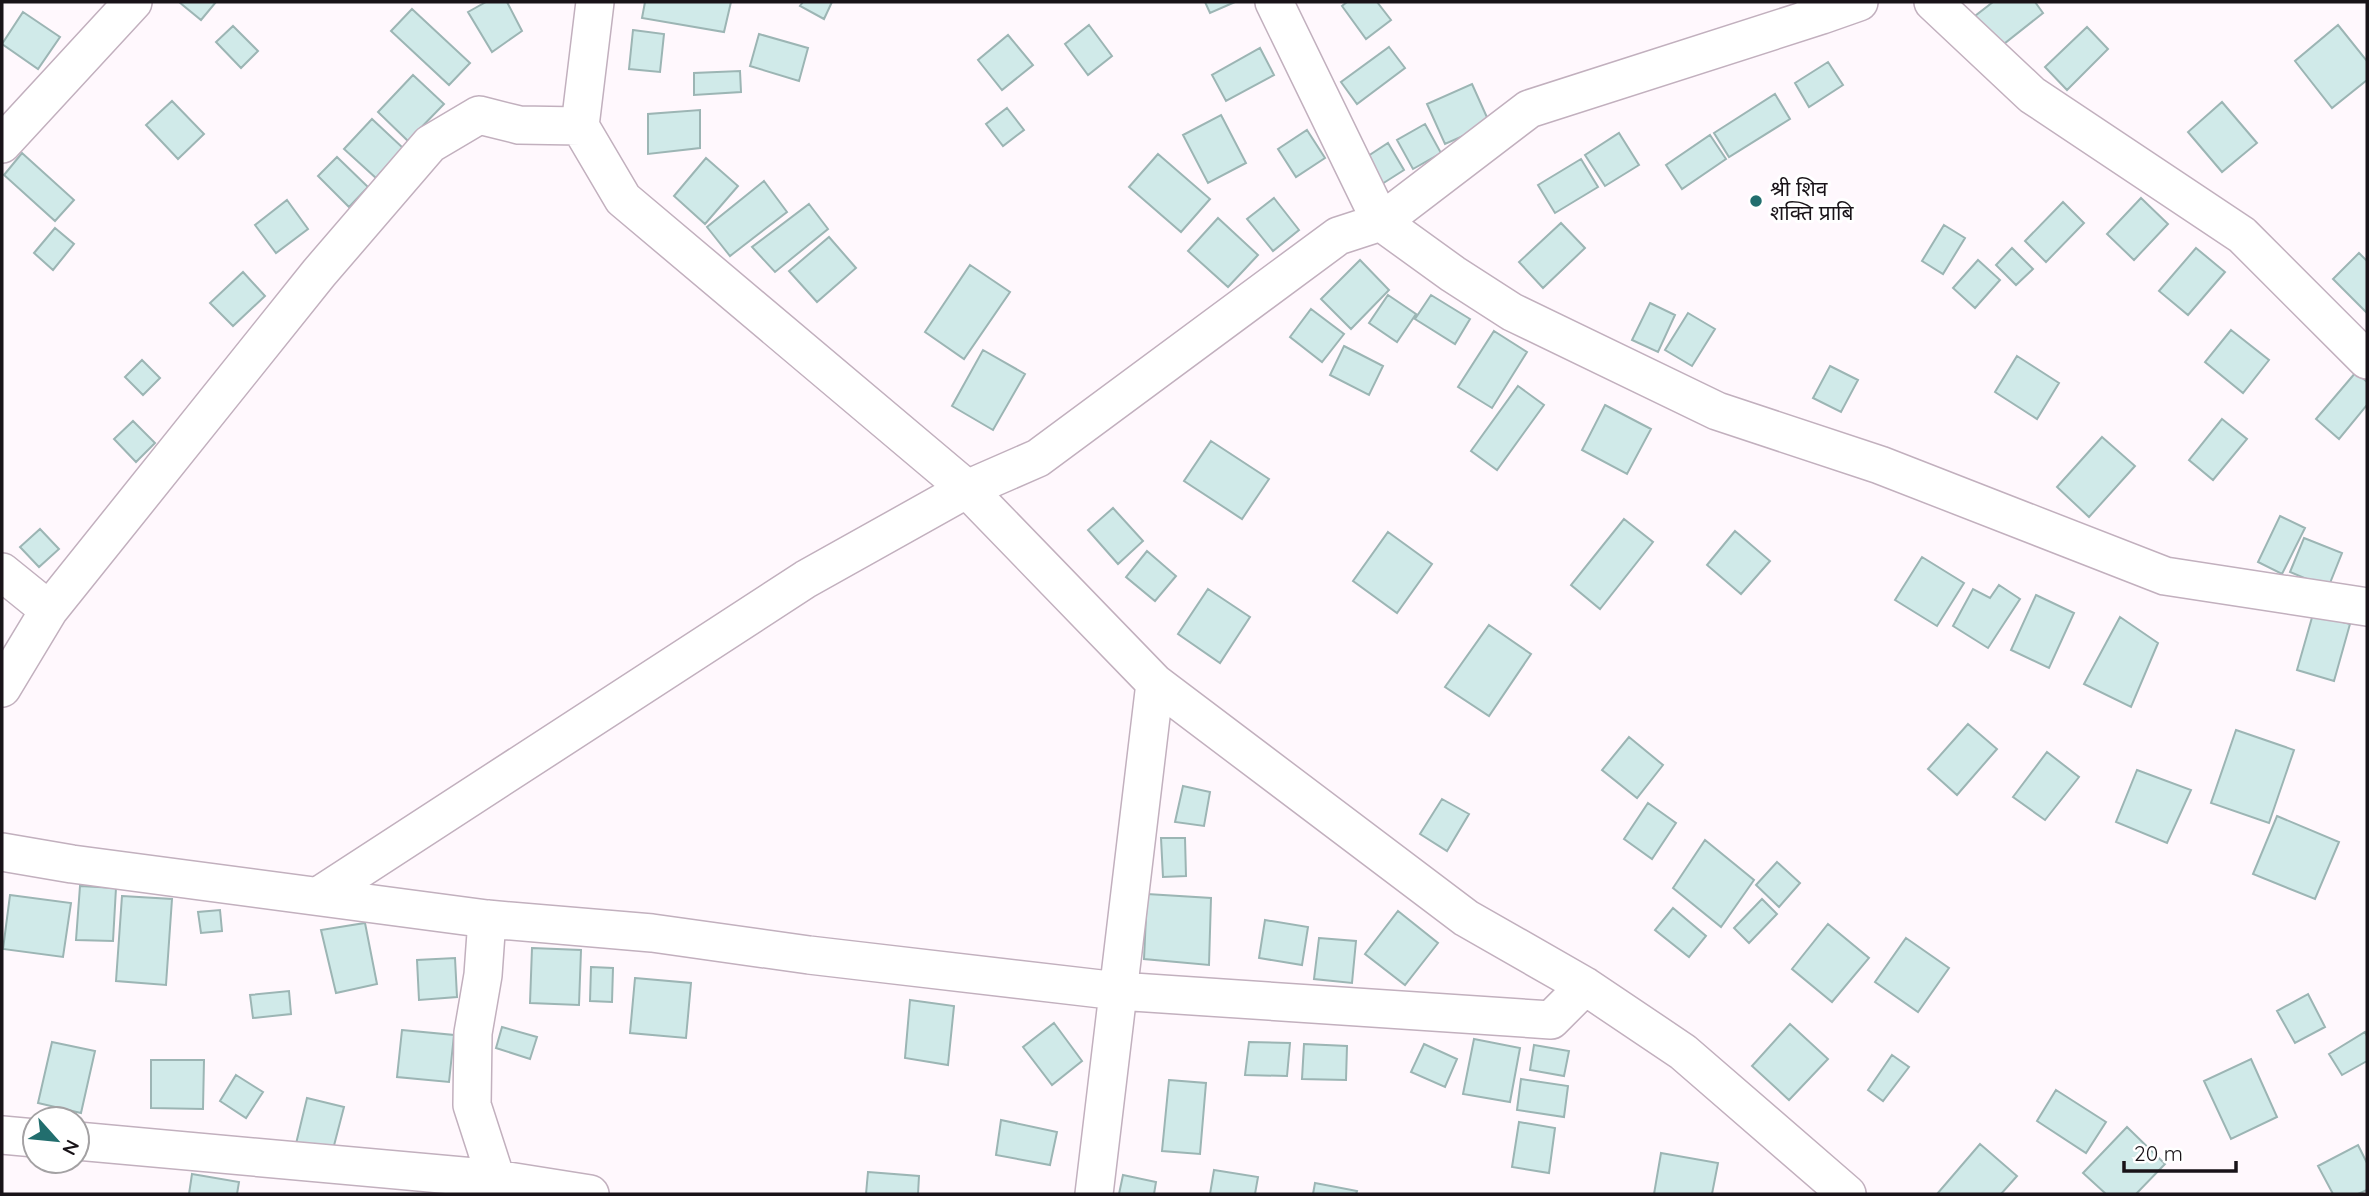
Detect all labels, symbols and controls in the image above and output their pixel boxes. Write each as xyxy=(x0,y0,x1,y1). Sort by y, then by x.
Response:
place label: श्री शिव शक्ति प्राबि xyxy=(1770,175,1855,225)
marker: श्री शिव शक्ति प्राबि xyxy=(1748,193,1764,209)
north arrow xyxy=(21,1105,91,1175)
scale bar xyxy=(2124,1130,2236,1174)
text: N xyxy=(57,1136,85,1159)
text: 20 m xyxy=(2134,1140,2183,1166)

